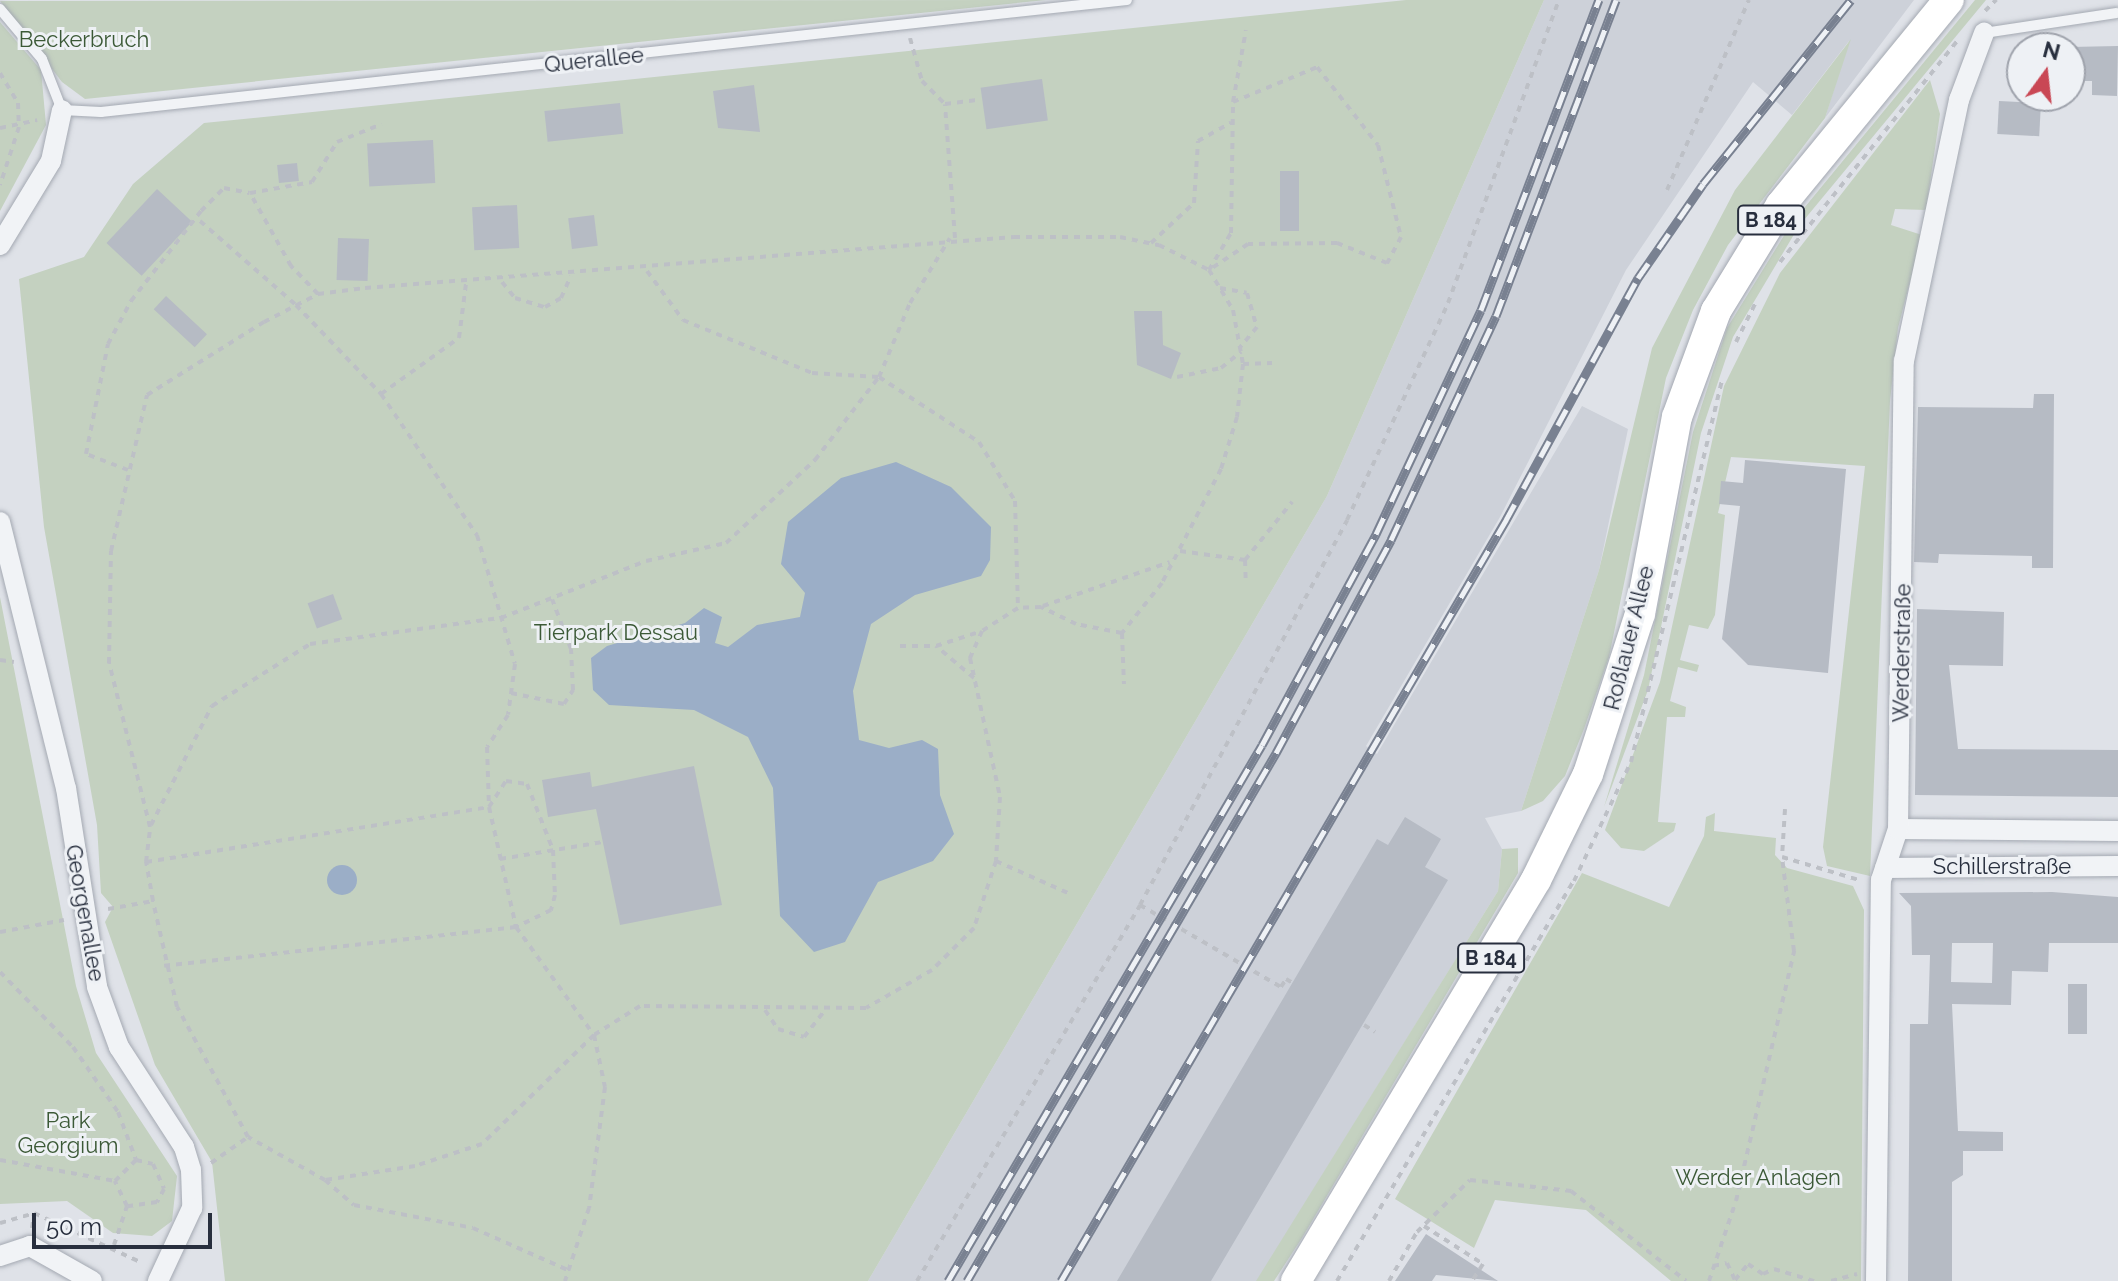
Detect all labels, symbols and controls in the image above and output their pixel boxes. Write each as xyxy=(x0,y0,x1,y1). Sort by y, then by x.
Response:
park label: Beckerbruch xyxy=(19,27,149,53)
north arrow xyxy=(2006,32,2086,112)
text: N xyxy=(2040,36,2063,65)
street label: Querallee xyxy=(543,42,645,78)
road number: B 184 xyxy=(1737,204,1805,236)
street label: Roßlauer Allee xyxy=(1598,562,1660,714)
street label: Werderstraße xyxy=(1888,583,1916,723)
park label: Tierpark Dessau xyxy=(534,620,698,646)
street label: Georgenallee xyxy=(60,843,110,983)
street label: Schillerstraße xyxy=(1933,854,2071,880)
road number: B 184 xyxy=(1457,942,1525,974)
park label: Park Georgium xyxy=(18,1107,118,1158)
park label: Werder Anlagen xyxy=(1675,1165,1841,1191)
scale bar xyxy=(36,1197,216,1247)
text: 50 m xyxy=(46,1212,102,1241)

